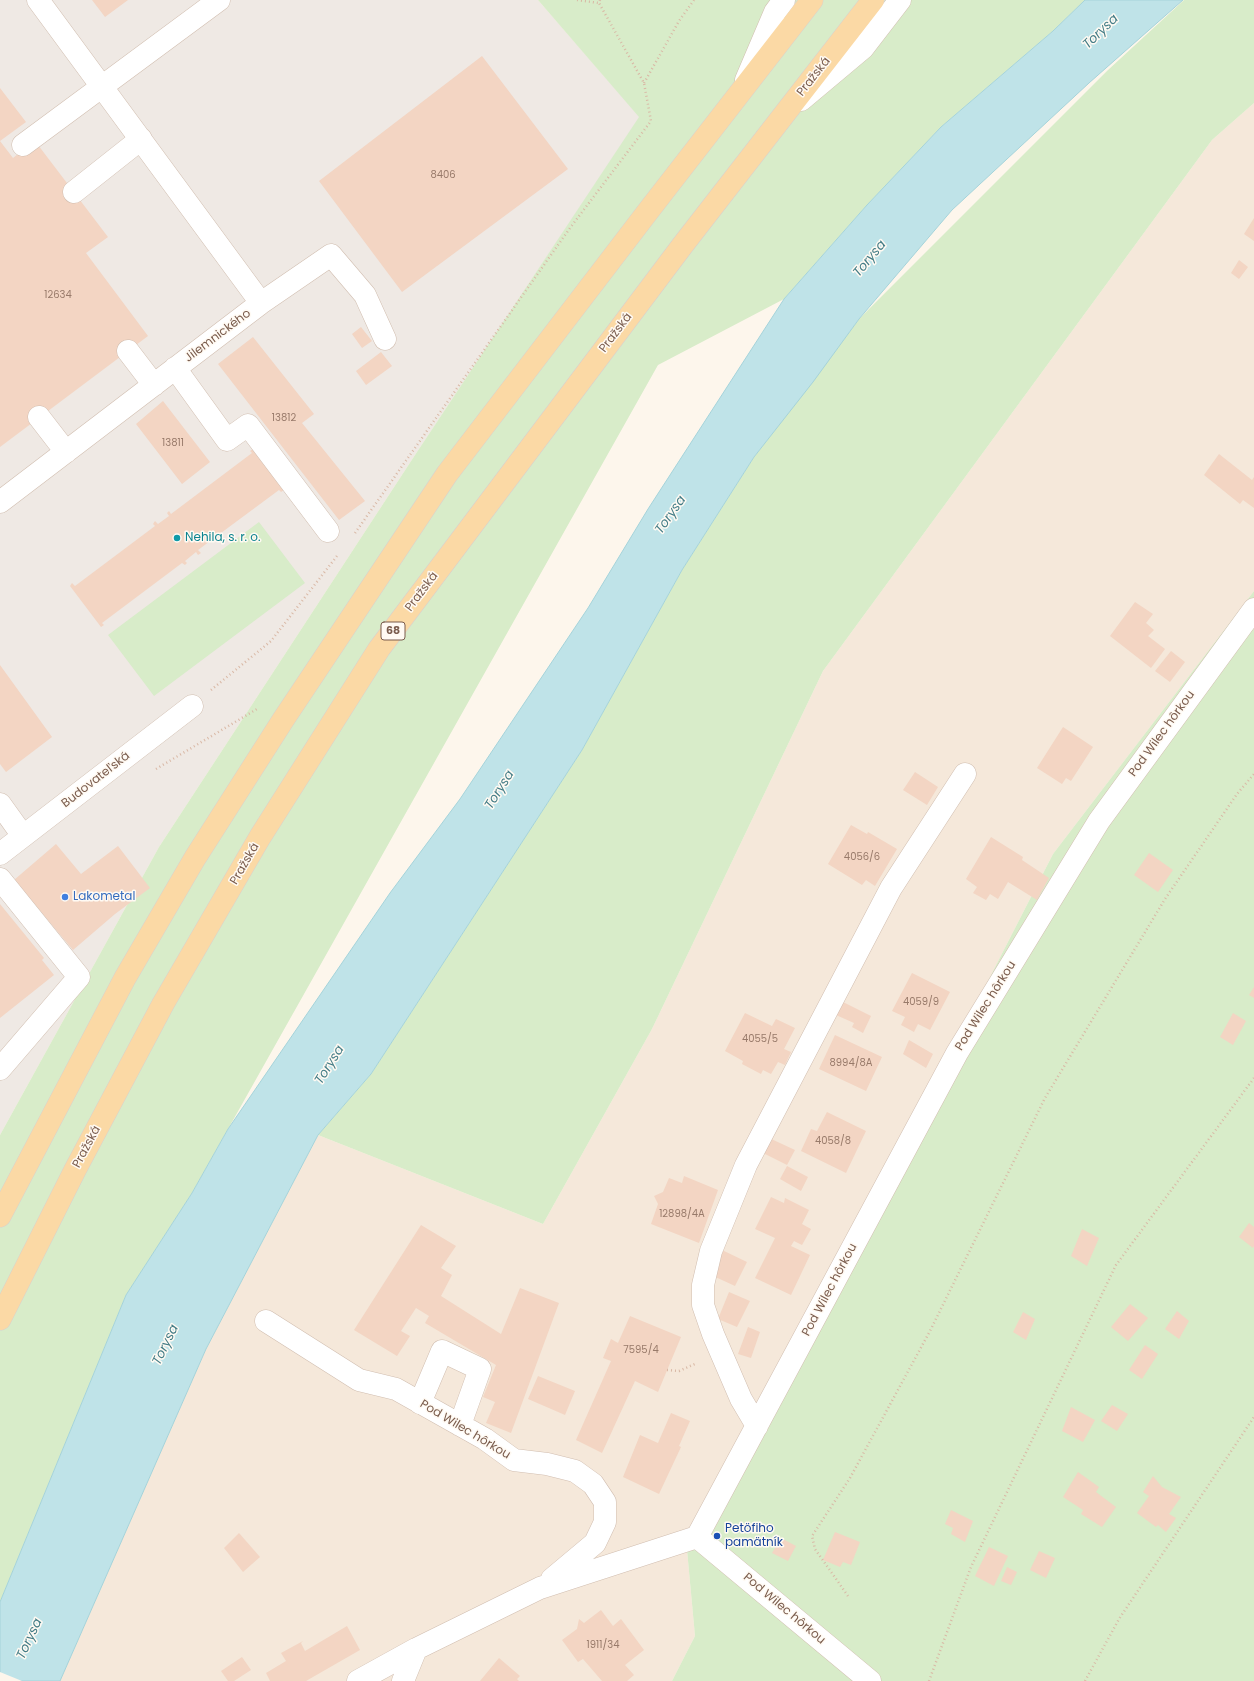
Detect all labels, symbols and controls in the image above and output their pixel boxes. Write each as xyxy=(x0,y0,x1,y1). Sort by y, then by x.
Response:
water label: Torysa xyxy=(1080,11,1122,53)
street label: Pražská xyxy=(794,55,834,99)
house number: 8406 xyxy=(430,169,456,181)
water label: Torysa xyxy=(850,237,890,281)
house number: 12634 xyxy=(44,289,72,301)
street label: Jilemnického xyxy=(182,306,254,366)
street label: Pražská xyxy=(597,310,635,356)
house number: 13812 xyxy=(272,412,296,424)
house number: 13811 xyxy=(162,437,184,449)
water label: Torysa xyxy=(652,493,690,537)
place label: Nehila, s. r. o. xyxy=(185,531,261,545)
marker: Nehila, s. r. o. xyxy=(172,533,182,543)
street label: Pražská xyxy=(403,569,441,615)
road number: 68 xyxy=(381,622,405,640)
street label: Pod Wilec hôrkou xyxy=(1126,688,1198,780)
street label: Budovateľská xyxy=(59,749,133,811)
water label: Torysa xyxy=(482,768,518,812)
street label: Pražská xyxy=(227,841,263,887)
house number: 4056/6 xyxy=(844,851,880,863)
place label: Lakometal xyxy=(73,890,135,904)
marker: Lakometal xyxy=(60,892,70,902)
street label: Pod Wilec hôrkou xyxy=(953,959,1019,1053)
house number: 4059/9 xyxy=(903,996,939,1008)
house number: 4055/5 xyxy=(742,1033,778,1045)
water label: Torysa xyxy=(312,1043,348,1087)
house number: 8994/8A xyxy=(829,1057,873,1069)
street label: Pražská xyxy=(70,1124,104,1170)
house number: 4058/8 xyxy=(815,1135,851,1147)
house number: 12898/4A xyxy=(659,1208,705,1220)
street label: Pod Wilec hôrkou xyxy=(799,1241,861,1339)
water label: Torysa xyxy=(150,1322,182,1368)
house number: 7595/4 xyxy=(623,1344,659,1356)
street label: Pod Wilec hôrkou xyxy=(417,1397,513,1463)
place label: Petöfiho pamätník xyxy=(725,1522,783,1550)
marker: Petöfiho pamätník xyxy=(712,1531,722,1541)
street label: Pod Wilec hôrkou xyxy=(740,1570,828,1648)
water label: Torysa xyxy=(14,1616,46,1662)
house number: 1911/34 xyxy=(587,1639,619,1651)

